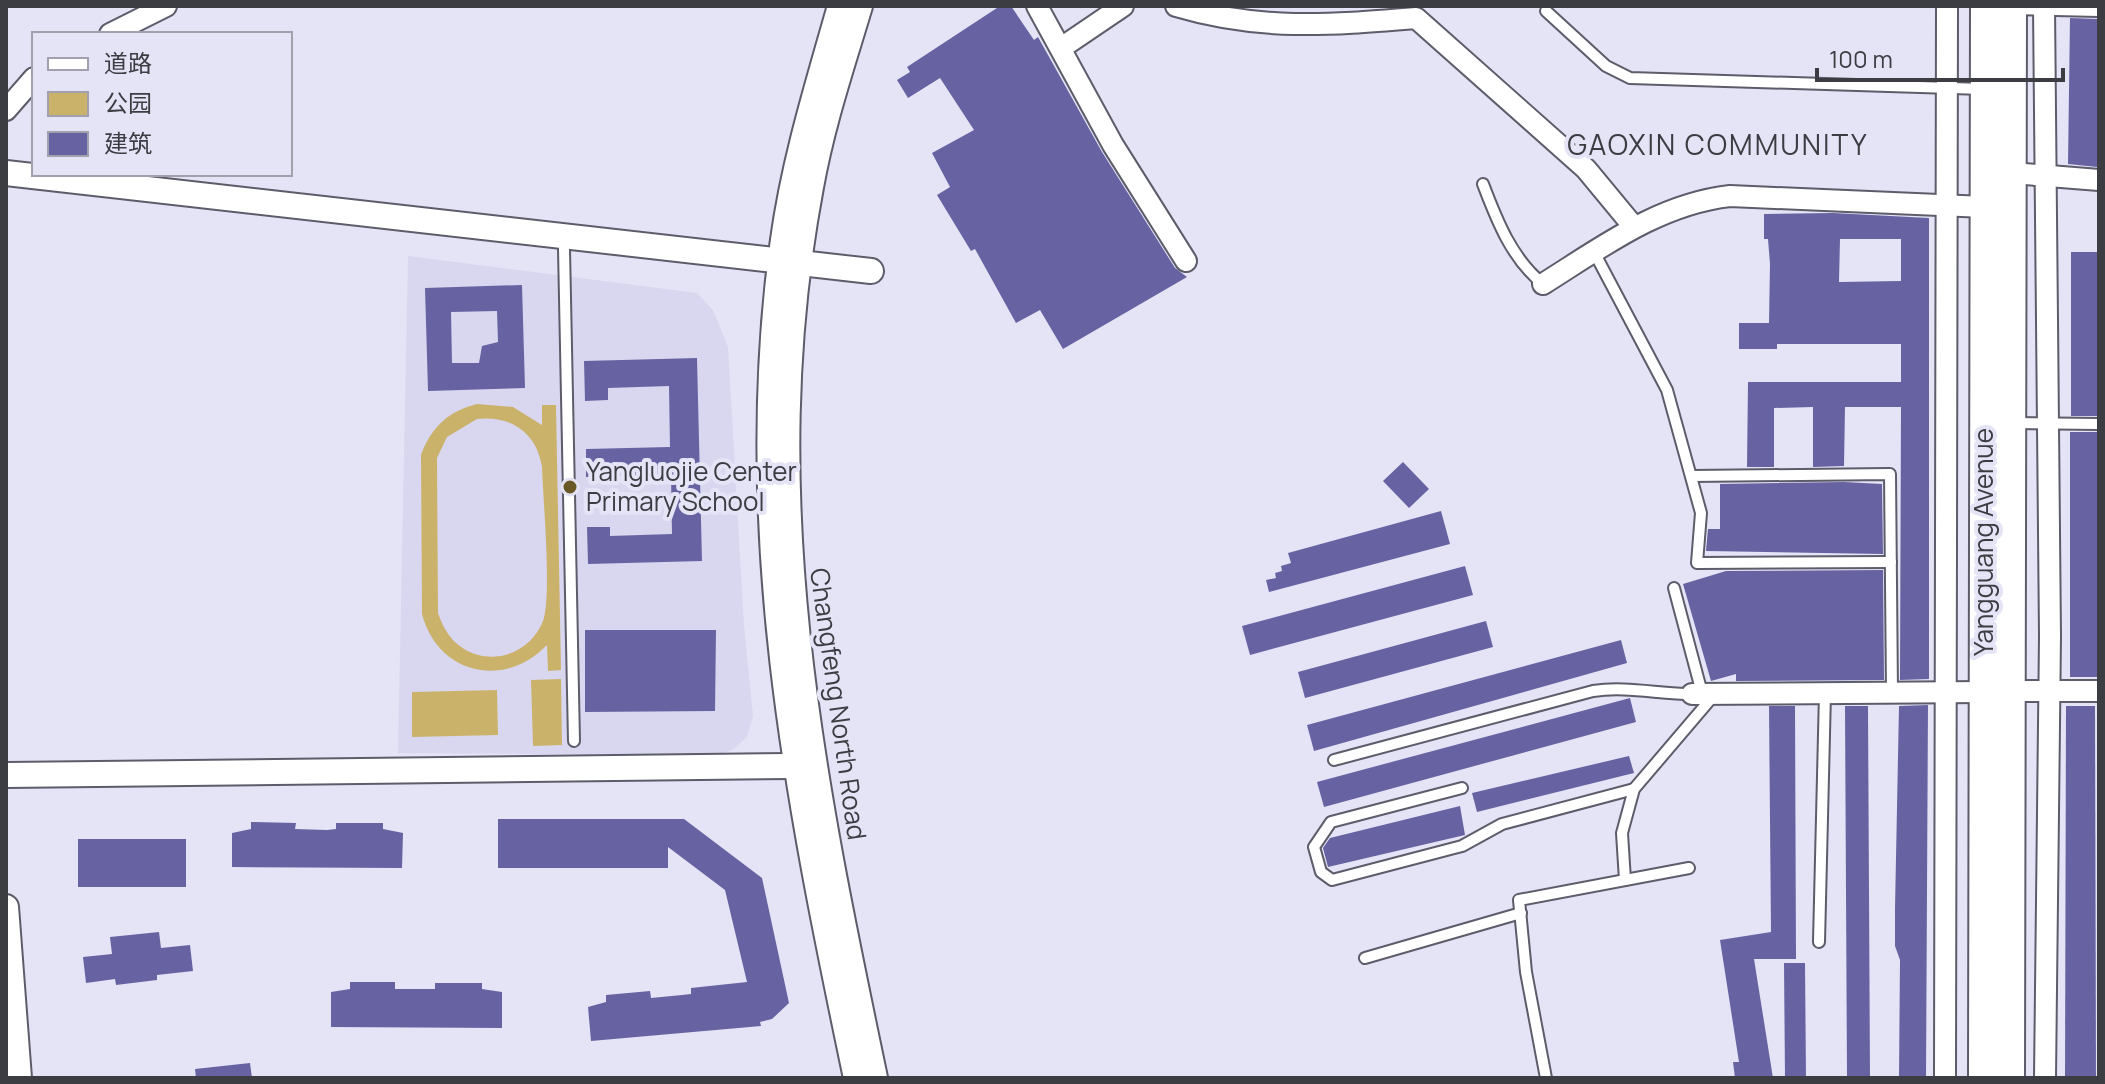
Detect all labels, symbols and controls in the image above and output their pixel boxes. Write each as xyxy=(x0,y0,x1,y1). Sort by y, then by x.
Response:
legend xyxy=(32,32,292,176)
scale bar xyxy=(1817,32,2063,82)
text: 100 m xyxy=(1829,42,1893,75)
text: 道路 xyxy=(104,46,152,79)
text: 公园 xyxy=(104,86,152,119)
district label: GAOXIN COMMUNITY xyxy=(1567,125,1869,163)
text: 建筑 xyxy=(104,126,152,159)
street label: Yangguang Avenue xyxy=(1965,428,2001,656)
place label: Yangluojie Center Primary School xyxy=(586,453,797,519)
marker: Yangluojie Center Primary School xyxy=(561,478,579,496)
street label: Changfeng North Road xyxy=(802,566,876,842)

